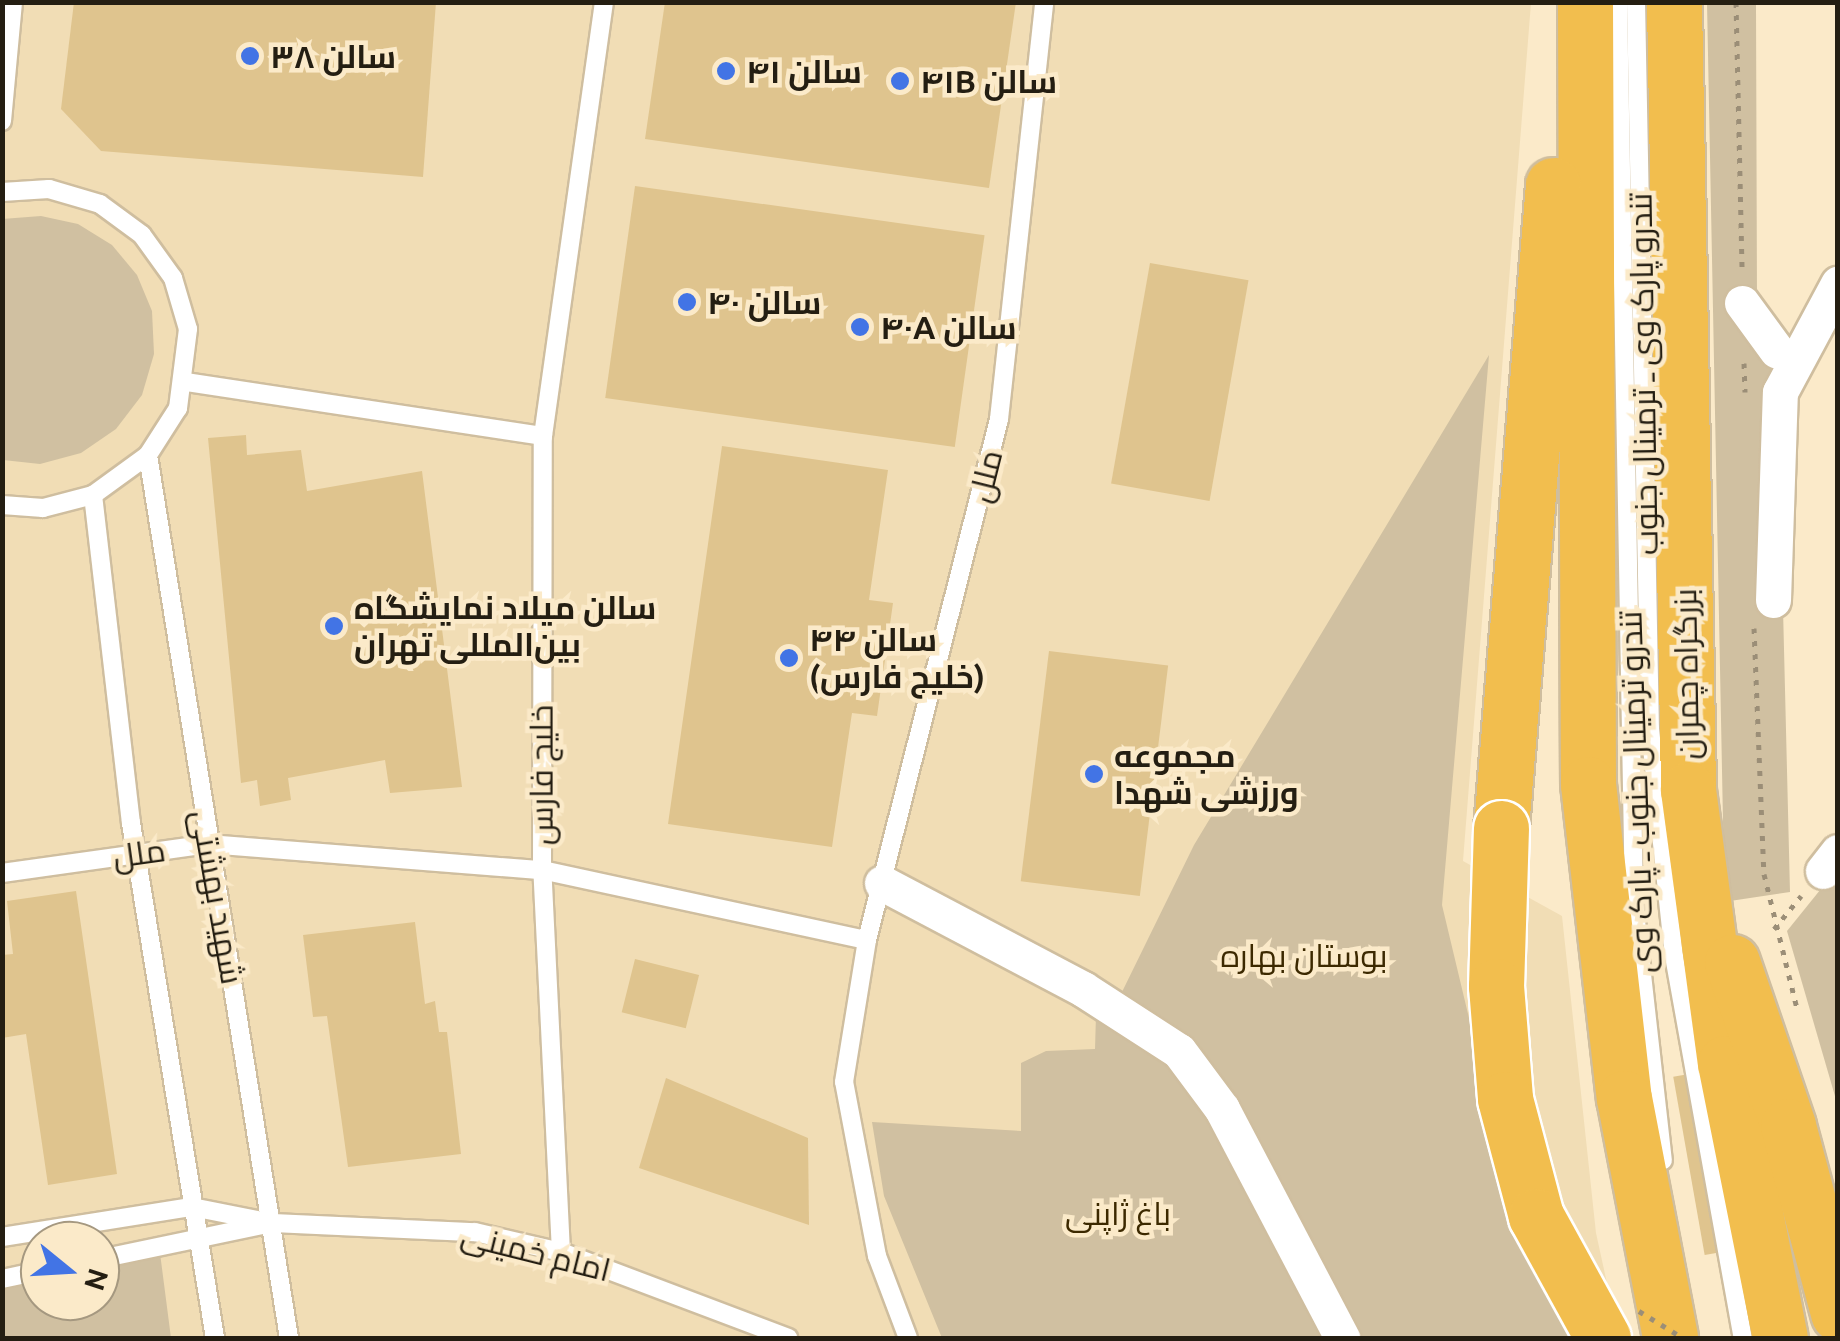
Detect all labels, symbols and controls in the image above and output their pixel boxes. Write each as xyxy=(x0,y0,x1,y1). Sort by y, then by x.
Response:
place label: سالن ۳۸ xyxy=(270,37,396,75)
marker: سالن ۳۸ xyxy=(239,45,261,67)
place label: سالن ۴۱ xyxy=(746,52,862,90)
marker: سالن ۴۱ xyxy=(715,60,737,82)
place label: ۴۱B سالن xyxy=(920,62,1057,100)
marker: ۴۱B سالن xyxy=(889,70,911,92)
street label: تندرو پارک وی ـ ترمینال جنوب xyxy=(1621,193,1665,555)
place label: سالن ۴۰ xyxy=(707,283,821,321)
marker: سالن ۴۰ xyxy=(676,291,698,313)
place label: ۴۰A سالن xyxy=(880,308,1017,346)
marker: ۴۰A سالن xyxy=(849,316,871,338)
street label: ملل xyxy=(960,446,1010,506)
street label: بزرگراه چمران xyxy=(1665,588,1707,760)
place label: سالن میلاد نمایشگاه بین‌المللی تهران xyxy=(354,589,656,664)
street label: تندرو ترمینال جنوب ـ پارک وی xyxy=(1610,610,1662,974)
marker: سالن میلاد نمایشگاه بین‌المللی تهران xyxy=(323,615,345,637)
place label: سالن ۴۴ (خلیج فارس) xyxy=(809,621,985,696)
marker: سالن ۴۴ (خلیج فارس) xyxy=(778,647,800,669)
street label: خلیج فارس xyxy=(522,705,560,845)
place label: مجموعه ورزشی شهدا xyxy=(1114,737,1299,812)
marker: مجموعه ورزشی شهدا xyxy=(1083,763,1105,785)
street label: شهید بهشتی xyxy=(184,807,252,987)
street label: ملل xyxy=(110,830,168,876)
park label: بوستان بهاره xyxy=(1220,936,1388,974)
park label: باغ ژاپنی xyxy=(1065,1194,1171,1232)
street label: امام خمینی xyxy=(457,1215,615,1289)
north arrow xyxy=(20,1221,120,1321)
text: N xyxy=(79,1265,115,1295)

